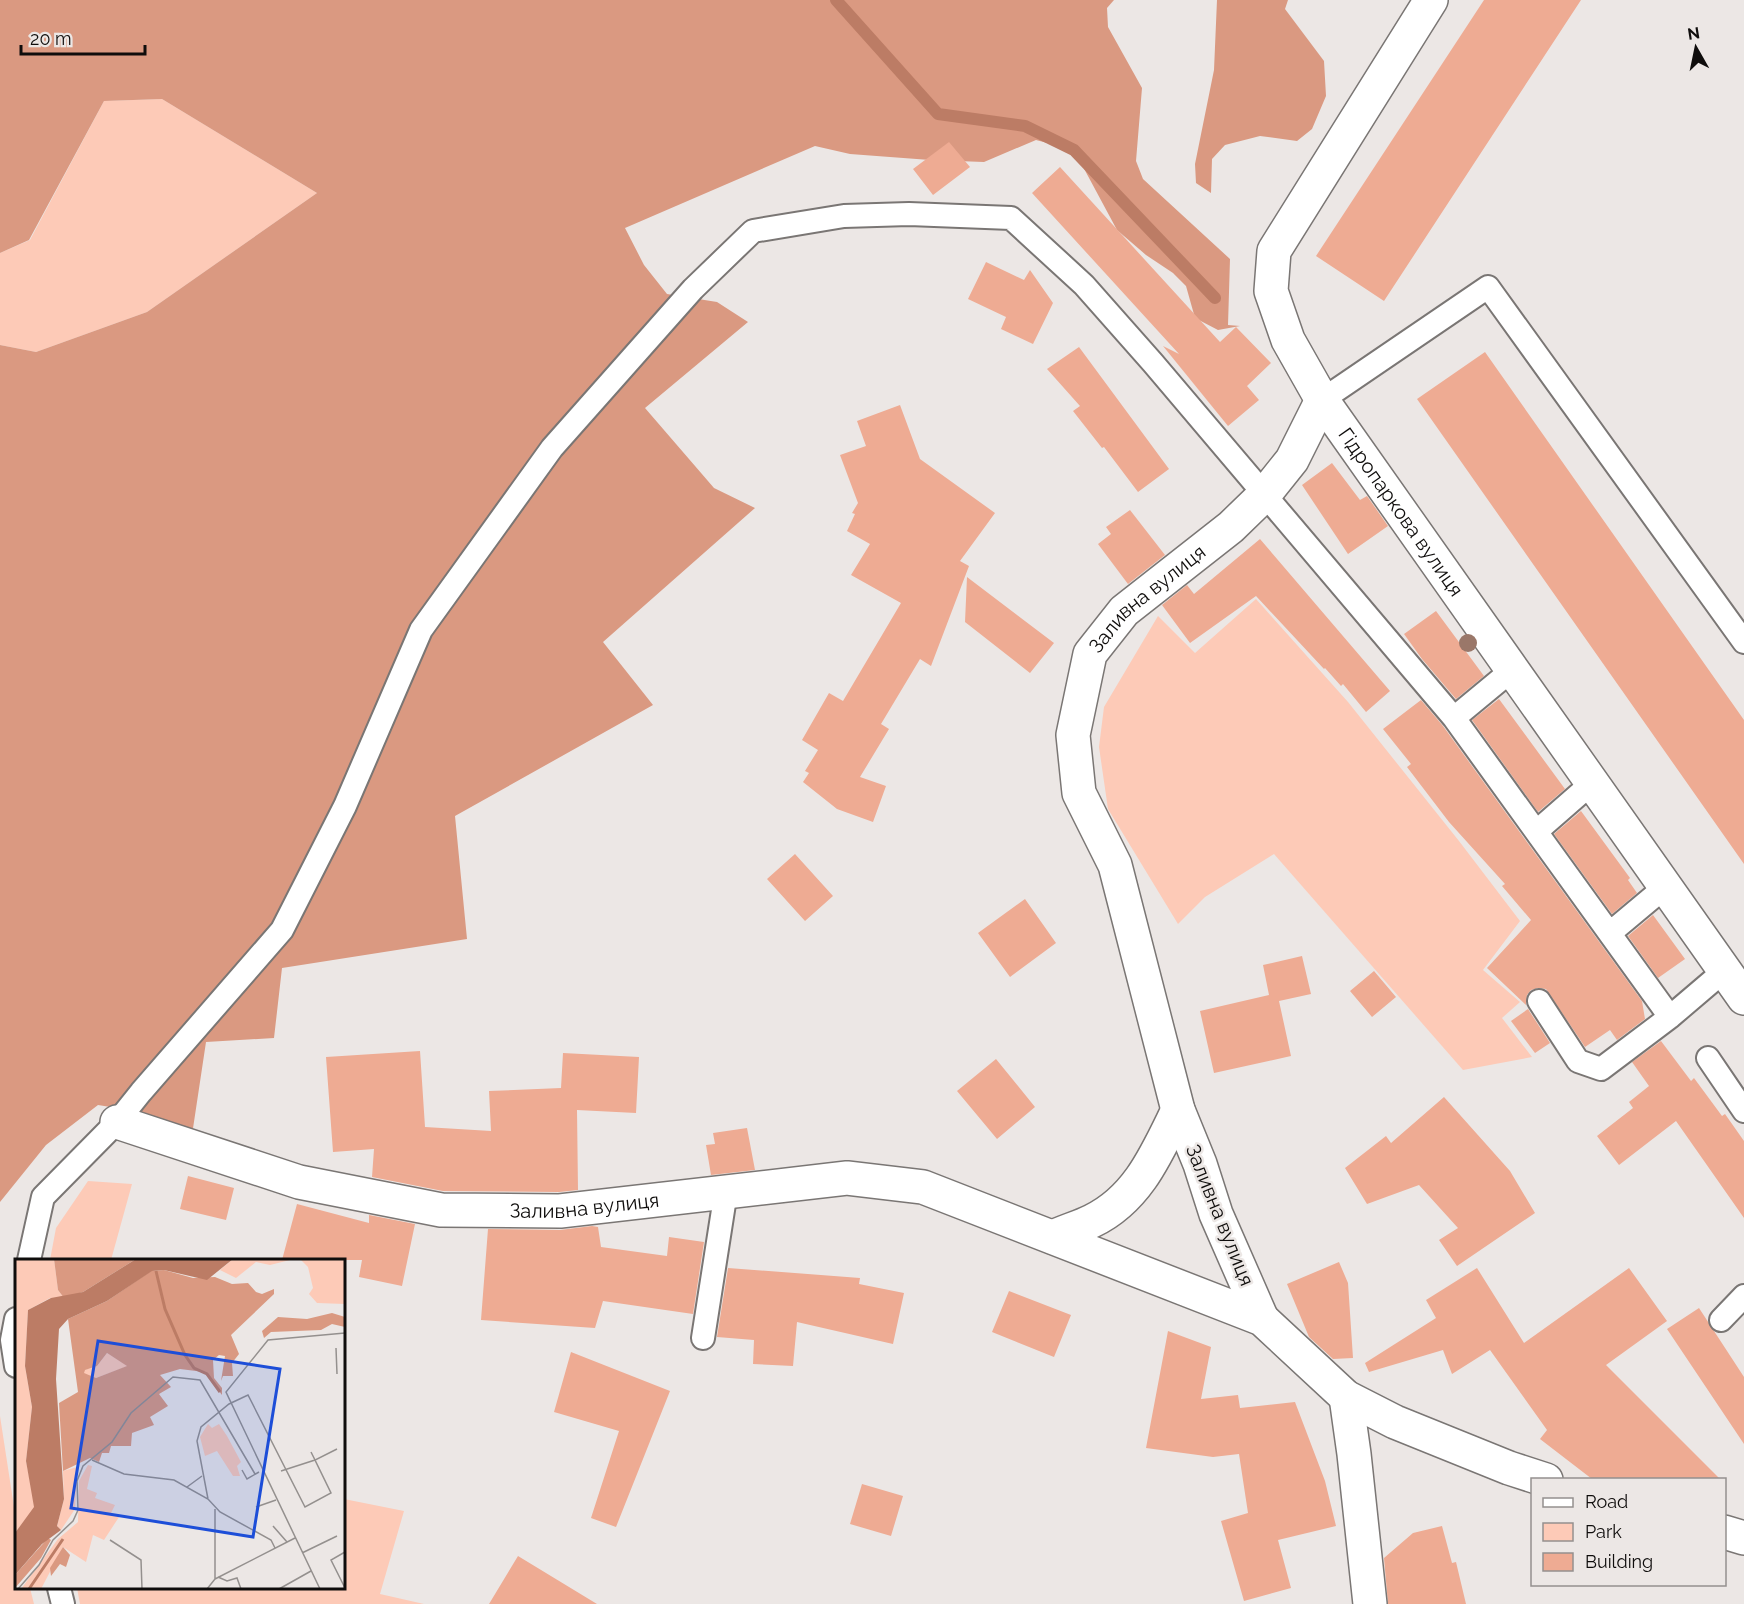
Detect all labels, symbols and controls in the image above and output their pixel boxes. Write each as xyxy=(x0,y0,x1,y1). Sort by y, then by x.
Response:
scale bar xyxy=(21,18,146,56)
north arrow xyxy=(1666,18,1726,78)
text: N xyxy=(1686,23,1701,44)
text: 20 m xyxy=(30,28,72,49)
street label: Гідропаркова вулиця xyxy=(1333,423,1469,601)
street label: Заливна вулиця xyxy=(1084,540,1210,658)
street label: Заливна вулиця xyxy=(1181,1141,1259,1289)
street label: Заливна вулиця xyxy=(509,1188,660,1223)
inset map xyxy=(15,1259,345,1589)
legend xyxy=(1531,1478,1726,1586)
text: Road xyxy=(1585,1491,1628,1512)
text: Park xyxy=(1585,1521,1622,1542)
text: Building xyxy=(1585,1551,1653,1572)

